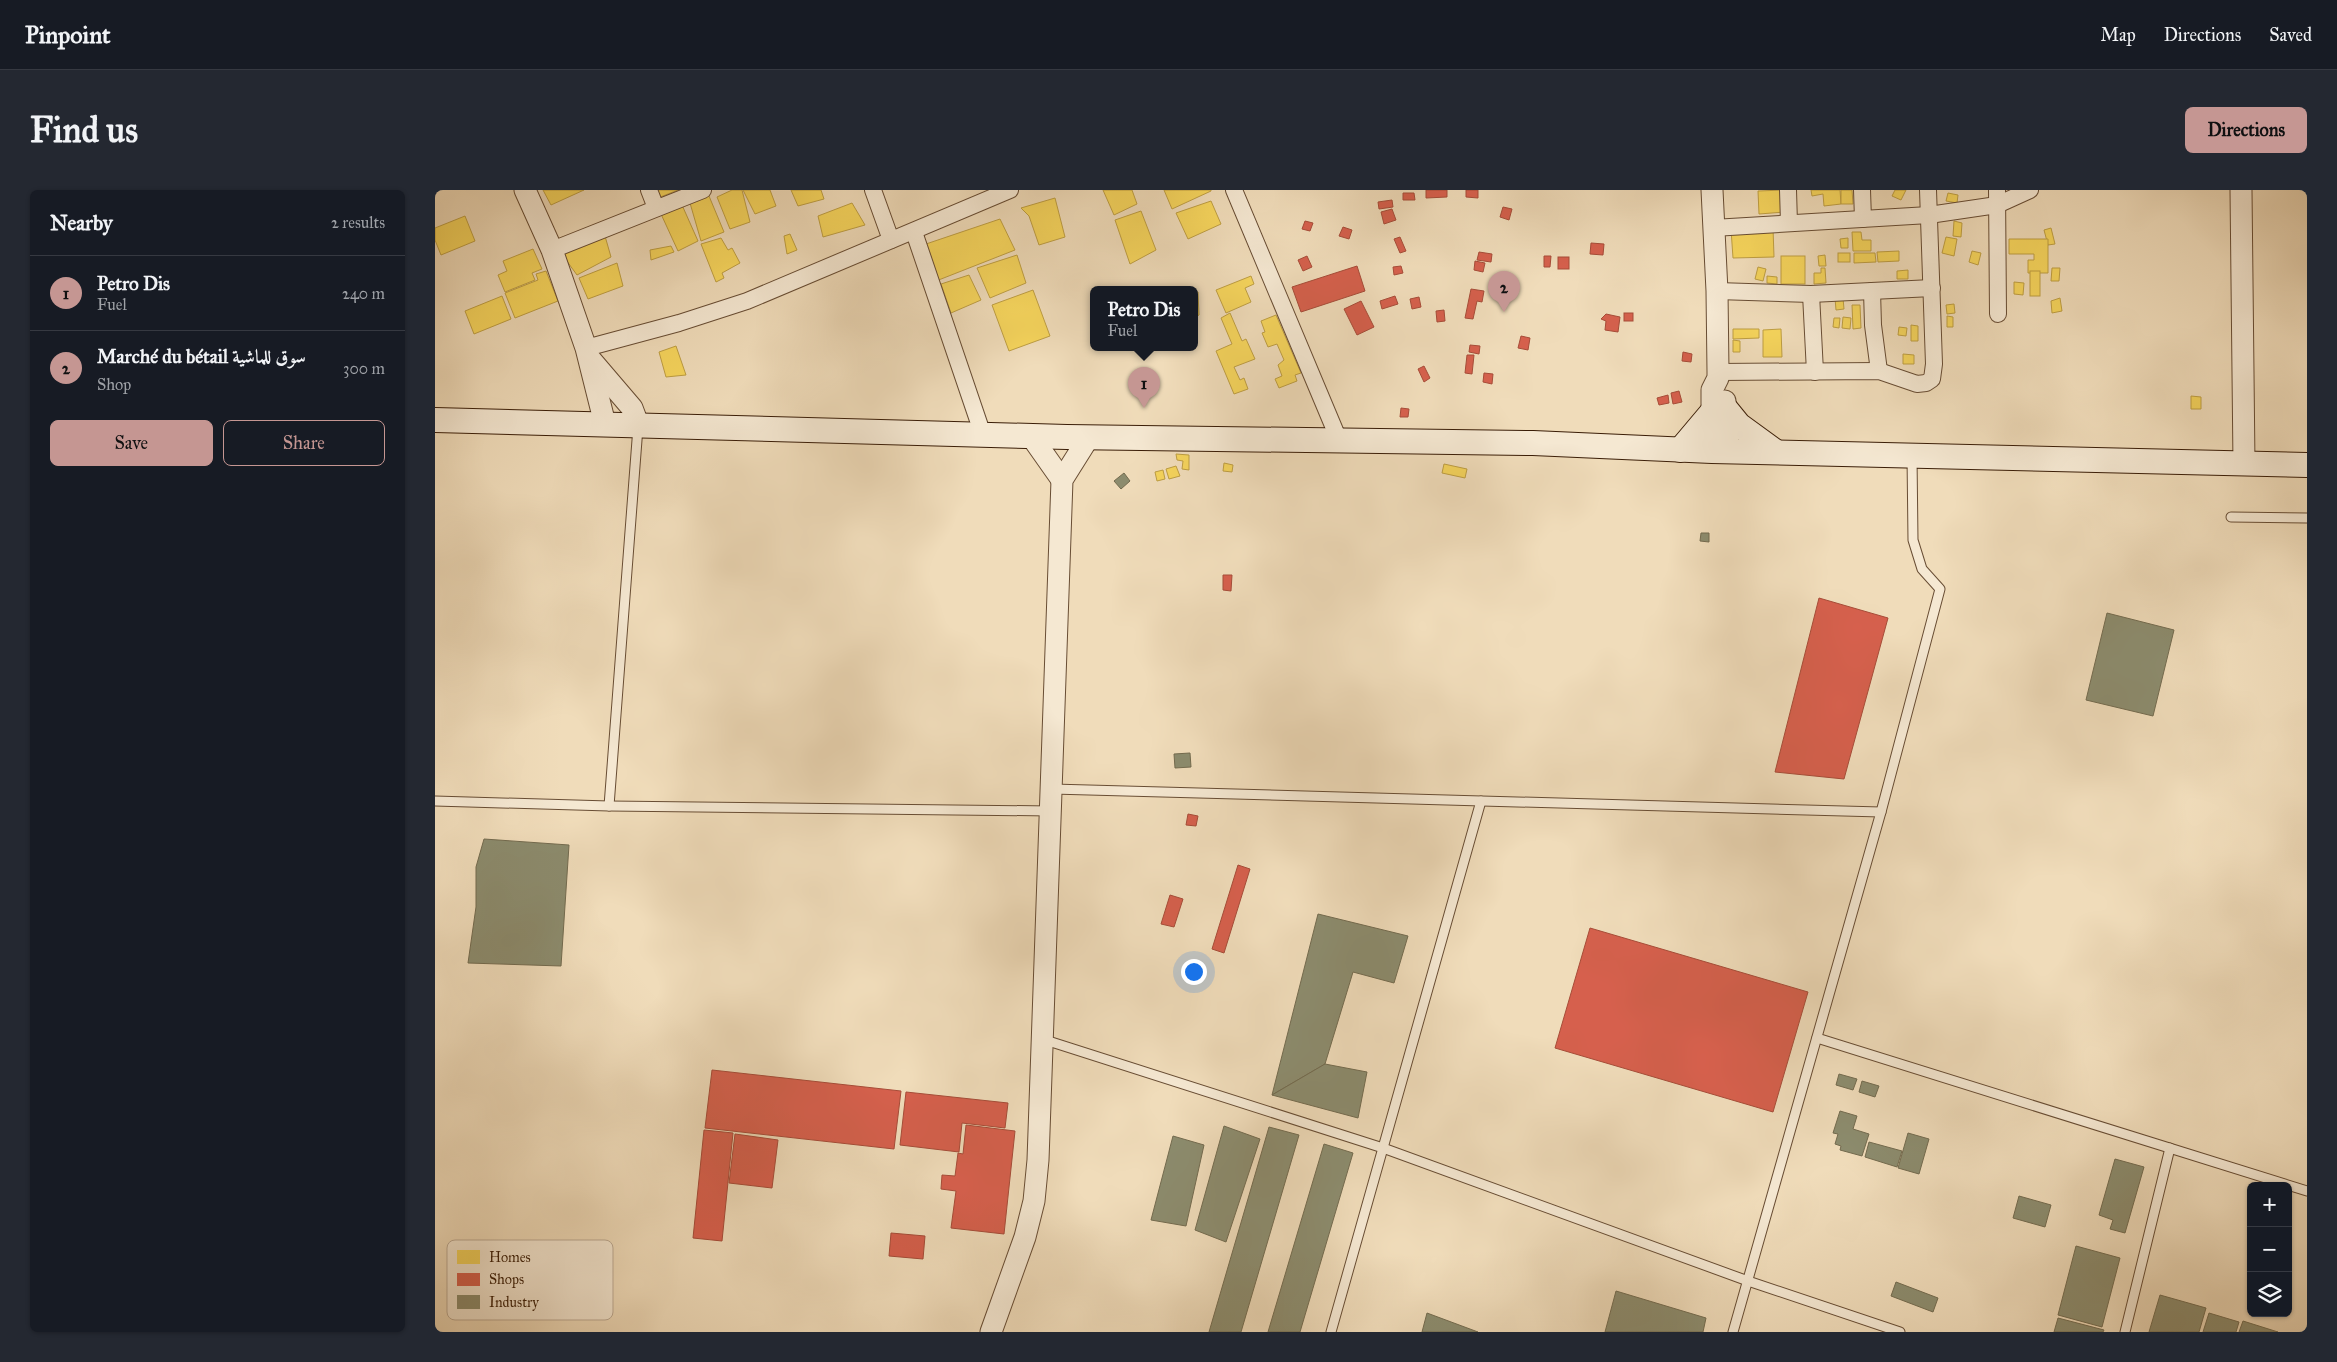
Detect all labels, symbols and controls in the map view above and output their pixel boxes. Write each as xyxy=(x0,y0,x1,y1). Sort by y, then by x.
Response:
text: Pinpoint xyxy=(25,20,111,50)
text: Map xyxy=(2100,24,2136,46)
text: Directions xyxy=(2164,24,2241,46)
text: Saved xyxy=(2269,24,2312,46)
button: Directions xyxy=(2185,107,2307,153)
text: Find us xyxy=(30,109,138,152)
text: Nearby xyxy=(50,210,113,236)
text: 2 results xyxy=(331,213,385,232)
pin: 2 xyxy=(1488,271,1520,312)
text: Petro Dis xyxy=(97,272,170,295)
text: 1 xyxy=(63,284,69,303)
text: 240 m xyxy=(342,284,385,303)
popup xyxy=(1090,286,1198,351)
text: Fuel xyxy=(97,295,127,314)
text: Petro Dis xyxy=(1107,298,1181,321)
text: Fuel xyxy=(1107,321,1137,340)
text: Marché du bétail سوق للماشية xyxy=(97,345,306,368)
text: 2 xyxy=(62,359,70,378)
text: 300 m xyxy=(343,359,385,378)
pin: 1 xyxy=(1128,367,1160,408)
text: Shop xyxy=(97,375,131,394)
button: Save xyxy=(50,420,213,466)
button: Share xyxy=(223,420,385,466)
your location xyxy=(1181,959,1207,985)
map controls xyxy=(2247,1182,2292,1317)
button: + xyxy=(2247,1182,2292,1227)
button: − xyxy=(2247,1227,2292,1272)
legend xyxy=(447,1240,613,1320)
text: Homes xyxy=(489,1249,531,1266)
text: Shops xyxy=(489,1271,524,1288)
button: layers xyxy=(2247,1272,2292,1317)
text: Industry xyxy=(489,1294,539,1311)

